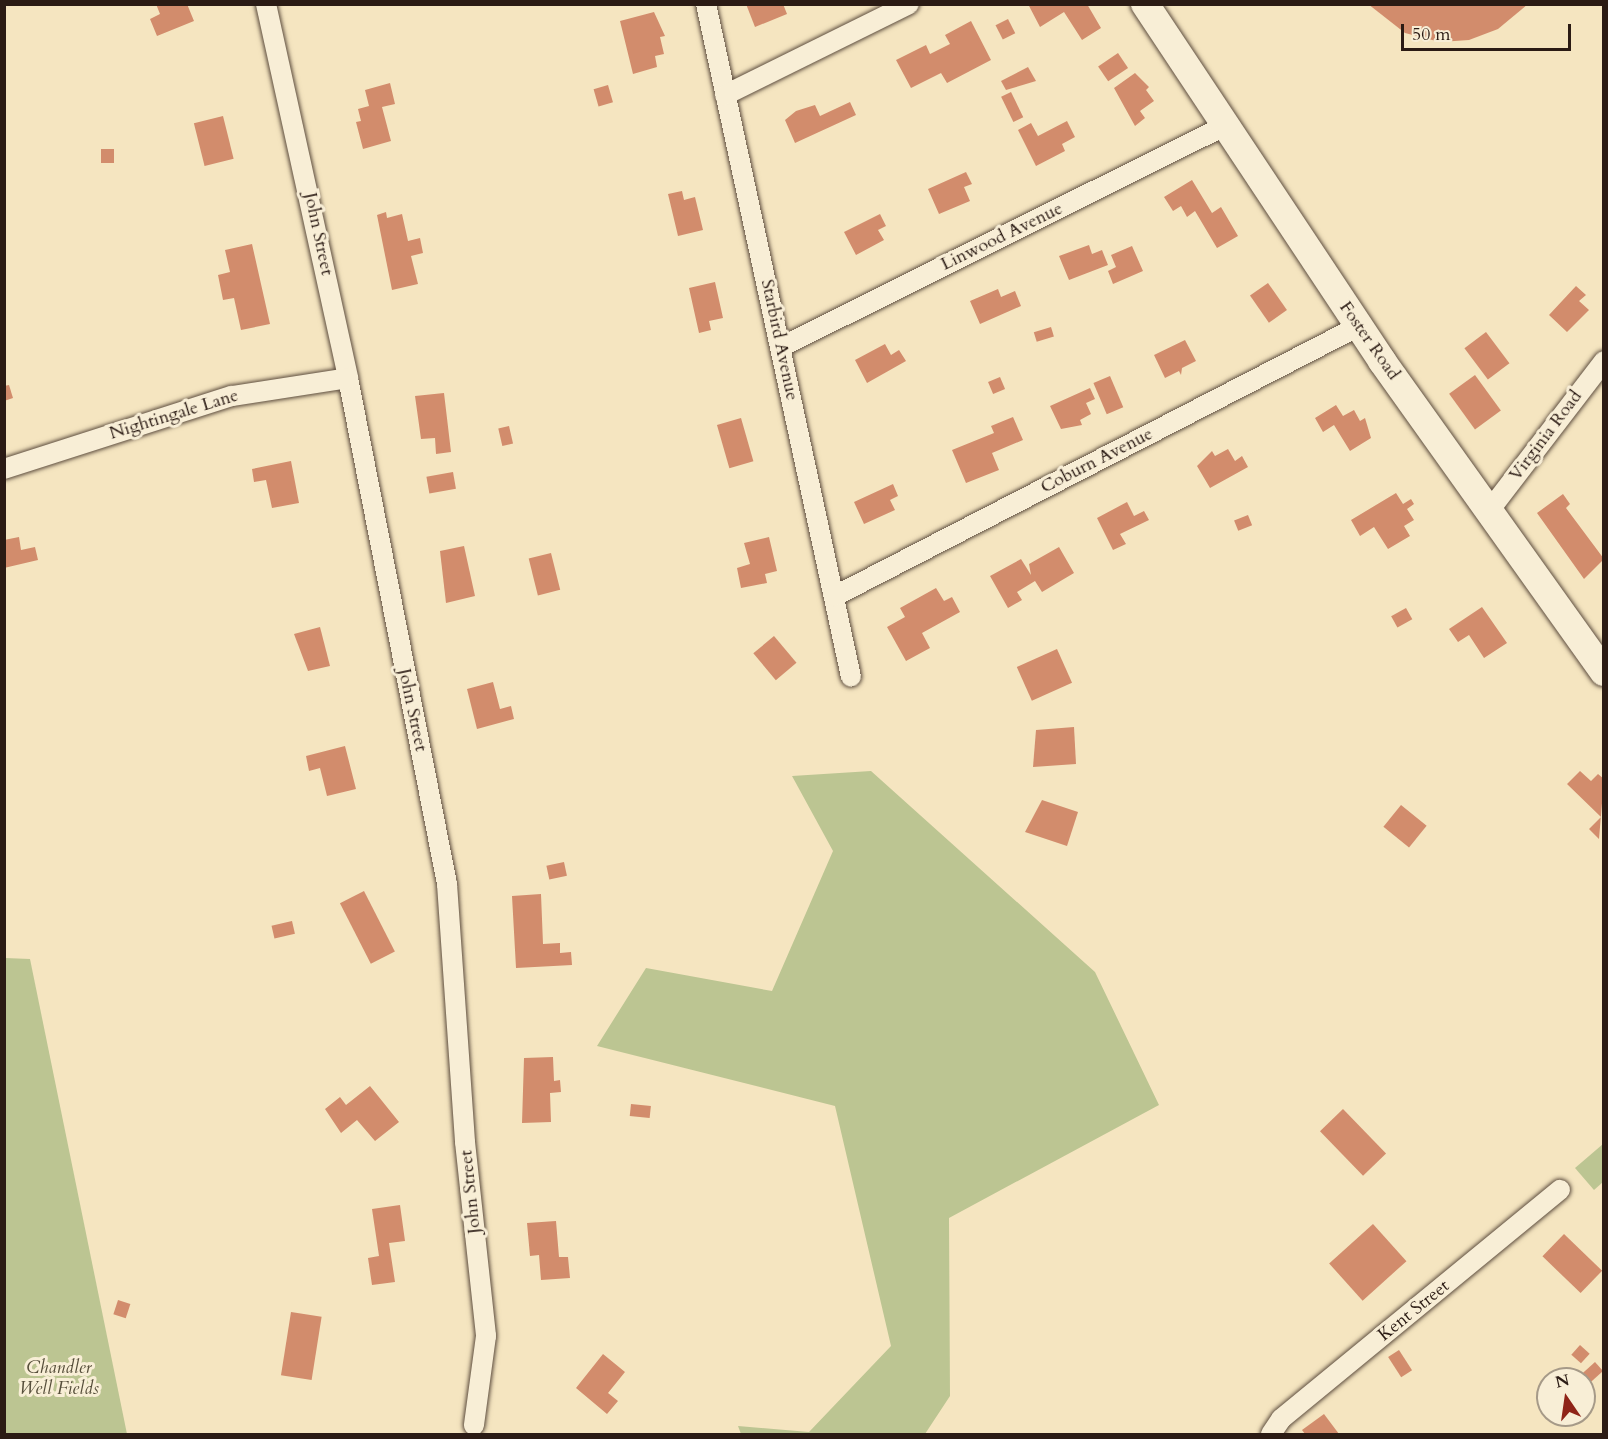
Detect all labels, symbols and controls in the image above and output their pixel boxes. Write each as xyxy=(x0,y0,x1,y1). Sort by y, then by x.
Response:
scale bar xyxy=(1404,12,1574,50)
text: 50 m xyxy=(1412,22,1451,47)
street label: John Street xyxy=(299,191,337,277)
street label: Linwood Avenue xyxy=(938,198,1066,276)
street label: Starbird Avenue xyxy=(756,278,802,402)
street label: Foster Road xyxy=(1334,298,1404,384)
street label: Nightingale Lane xyxy=(107,385,241,445)
street label: Virginia Road xyxy=(1505,387,1587,485)
street label: Coburn Avenue xyxy=(1037,423,1157,499)
street label: John Street xyxy=(393,667,431,753)
street label: John Street xyxy=(456,1149,486,1235)
street label: Kent Street xyxy=(1374,1276,1454,1346)
park label: Chandler Well Fields xyxy=(19,1358,99,1400)
north arrow xyxy=(1536,1367,1596,1427)
text: N xyxy=(1553,1369,1572,1394)

